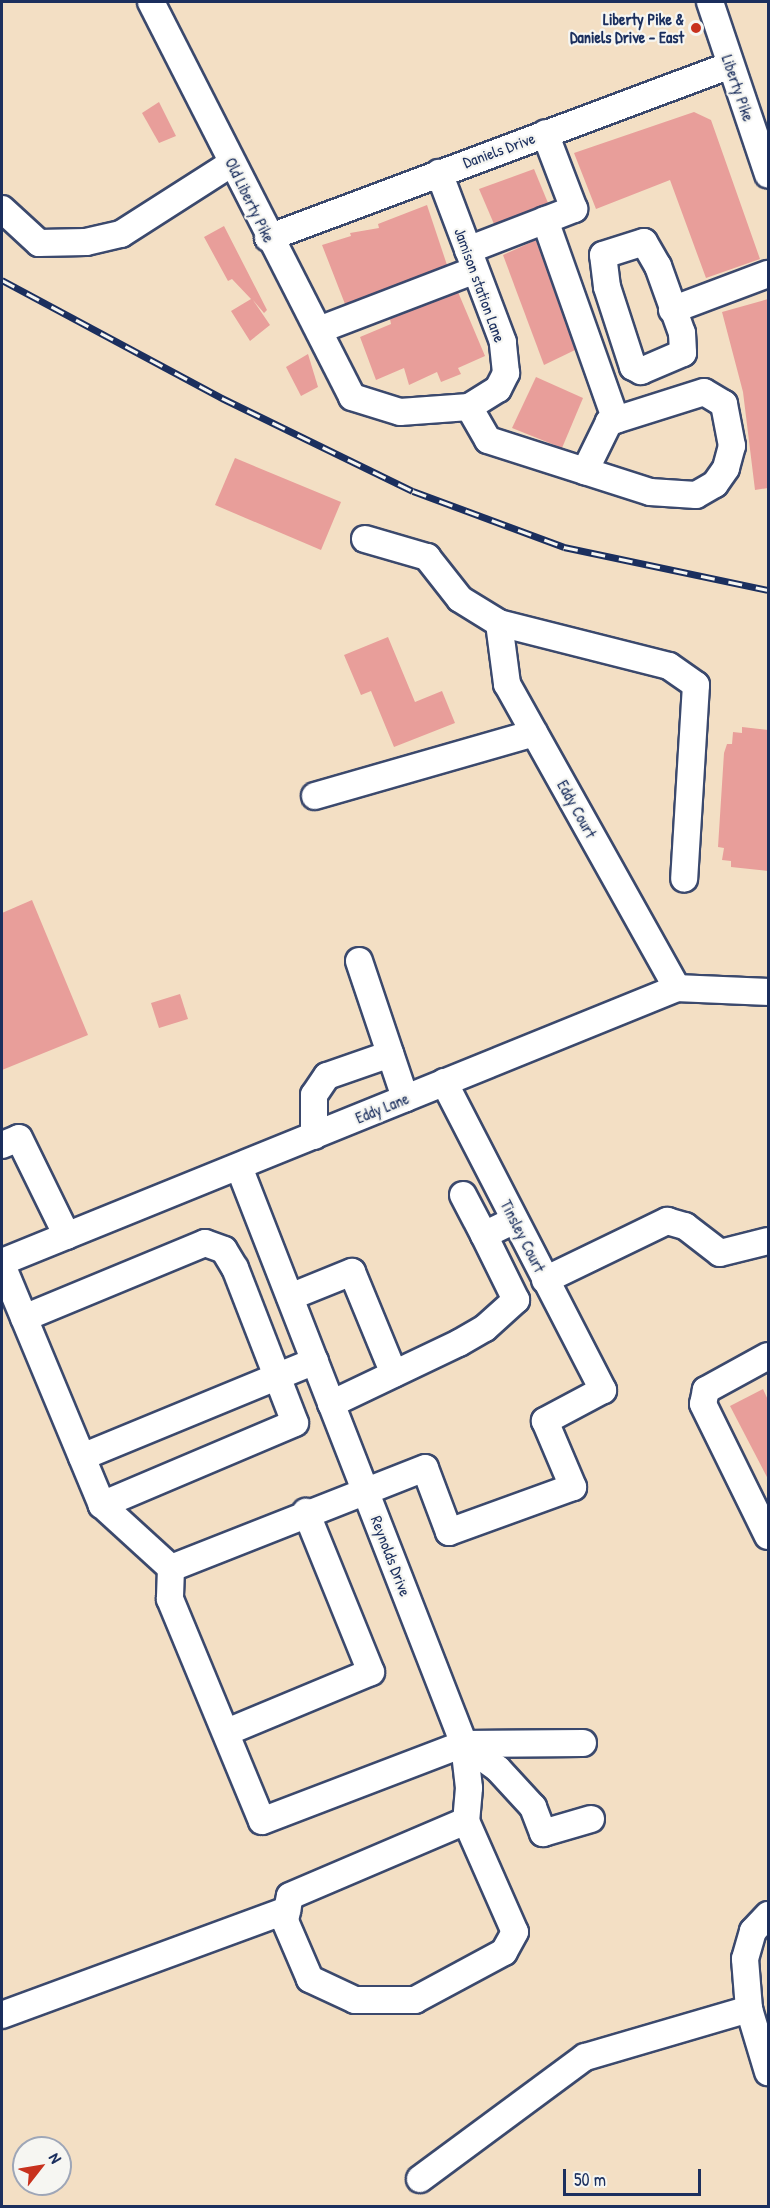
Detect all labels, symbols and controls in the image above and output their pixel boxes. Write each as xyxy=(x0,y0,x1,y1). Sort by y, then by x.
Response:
place label: Liberty Pike & Daniels Drive - East xyxy=(570,9,684,47)
marker: Liberty Pike & Daniels Drive - East xyxy=(689,21,703,35)
street label: Liberty Pike xyxy=(718,52,758,124)
street label: Daniels Drive xyxy=(460,128,538,172)
street label: Old Liberty Pike xyxy=(221,154,279,246)
street label: Jamison station Lane xyxy=(450,225,510,345)
street label: Eddy Court xyxy=(553,777,601,841)
street label: Eddy Lane xyxy=(353,1089,411,1127)
street label: Tinsley Court xyxy=(497,1197,549,1275)
street label: Reynolds Drive xyxy=(367,1513,415,1599)
north arrow xyxy=(12,2136,72,2196)
text: N xyxy=(44,2148,67,2167)
scale bar xyxy=(566,2157,704,2195)
text: 50 m xyxy=(574,2167,606,2192)

